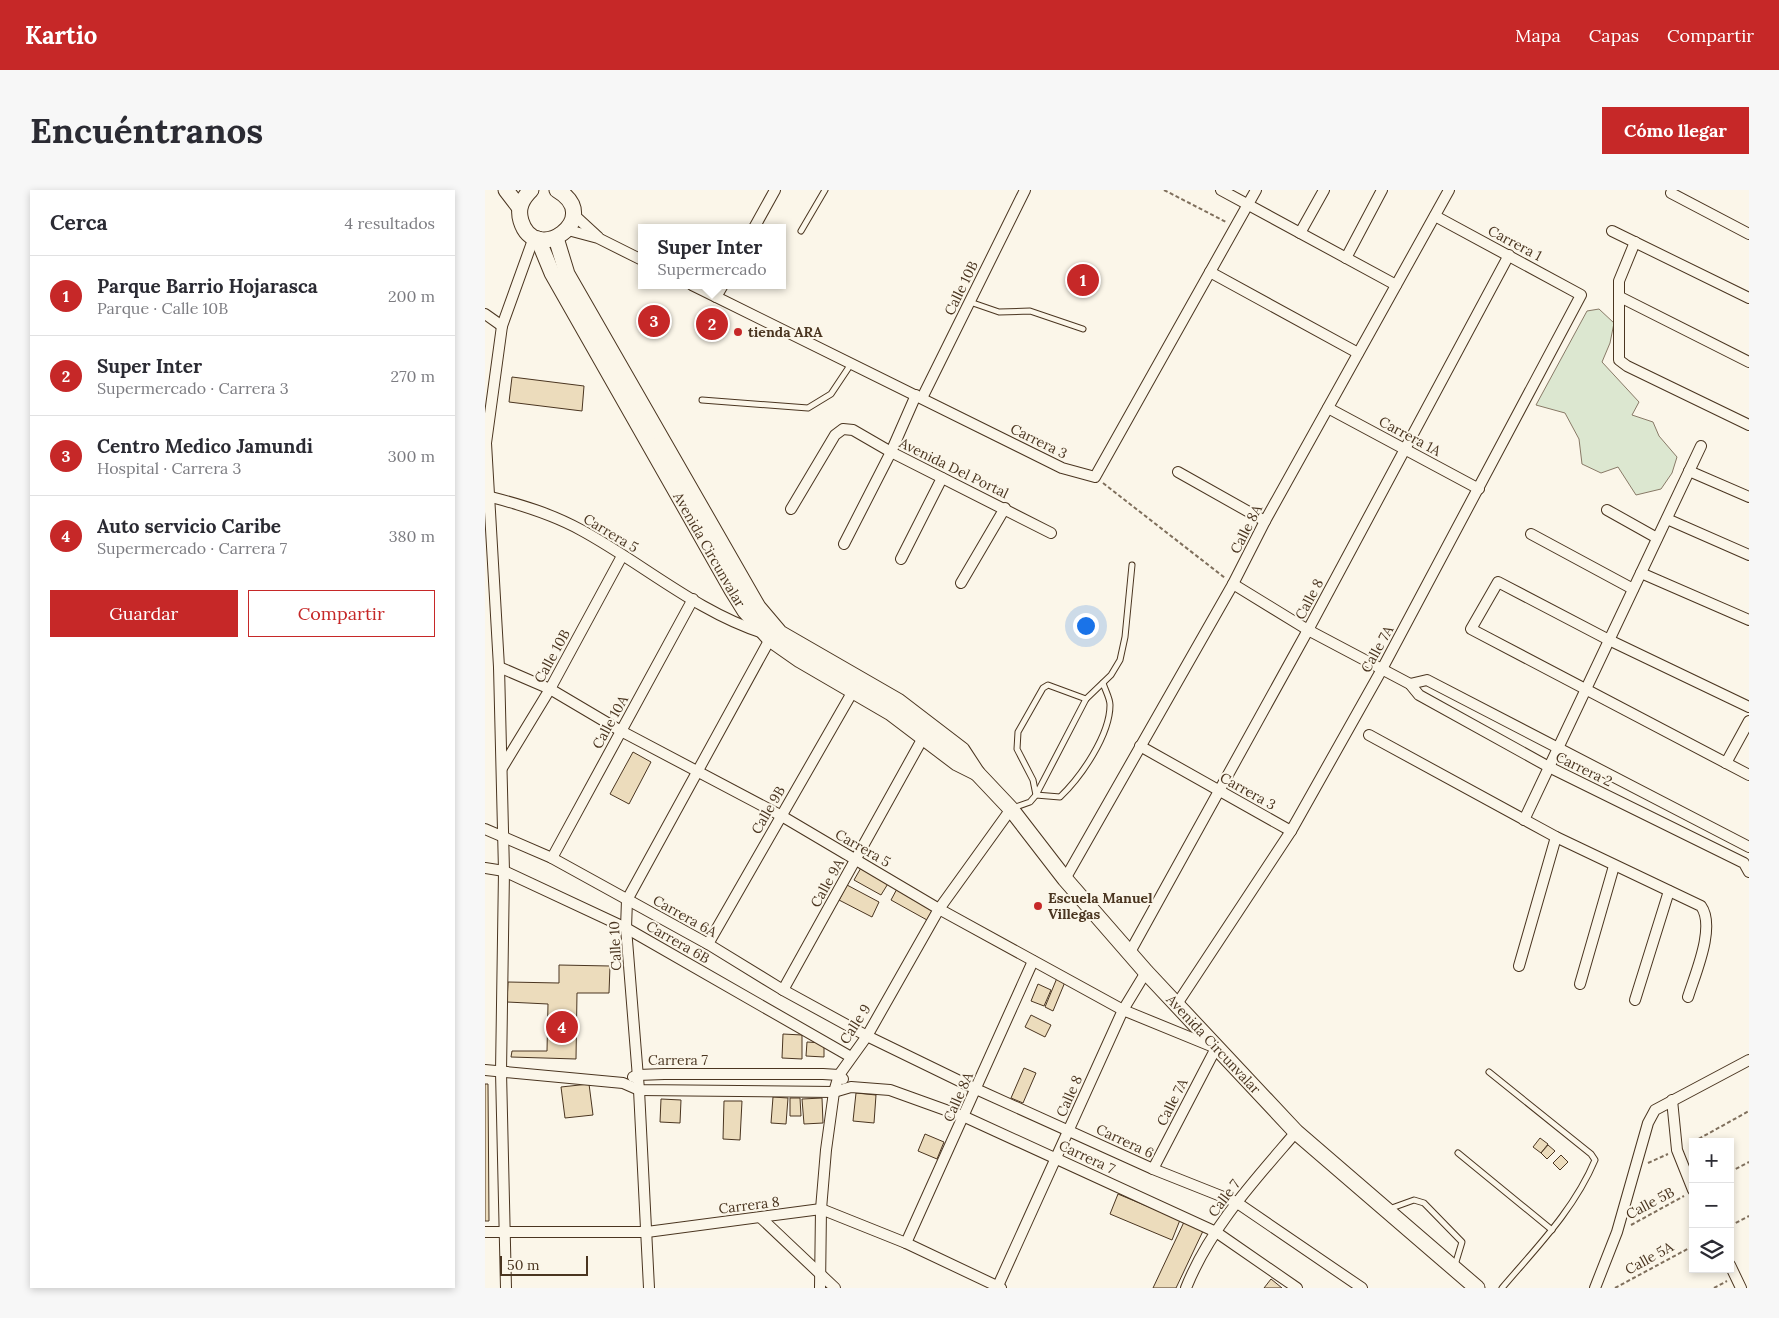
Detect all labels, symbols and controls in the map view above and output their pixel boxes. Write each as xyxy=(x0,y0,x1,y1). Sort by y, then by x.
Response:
text: Kartio xyxy=(25,20,97,51)
text: Mapa xyxy=(1515,24,1561,47)
text: Capas xyxy=(1589,24,1639,47)
text: Compartir xyxy=(1667,24,1754,47)
button: Cómo llegar xyxy=(1602,107,1749,154)
text: Encuéntranos xyxy=(30,108,263,153)
text: Cerca xyxy=(50,209,108,236)
text: 4 resultados xyxy=(345,213,435,233)
street label: Carrera 1 xyxy=(1485,221,1545,265)
popup xyxy=(638,224,786,289)
text: Super Inter xyxy=(657,235,762,259)
street label: Calle 10B xyxy=(940,258,982,318)
text: Supermercado xyxy=(657,259,767,279)
pin: 1 xyxy=(1067,261,1099,299)
text: Parque Barrio Hojarasca xyxy=(97,274,318,298)
text: 1 xyxy=(63,286,69,306)
text: 200 m xyxy=(388,286,435,306)
text: Parque · Calle 10B xyxy=(97,298,228,318)
pin: 3 xyxy=(638,302,670,340)
pin: 2 xyxy=(696,305,728,343)
place label: tienda ARA xyxy=(748,323,823,341)
marker: tienda ARA xyxy=(732,326,744,338)
text: Super Inter xyxy=(97,354,202,378)
text: 2 xyxy=(62,366,70,386)
text: 270 m xyxy=(391,366,435,386)
text: Supermercado · Carrera 3 xyxy=(97,378,289,398)
street label: Carrera 1A xyxy=(1376,412,1444,460)
street label: Carrera 3 xyxy=(1008,419,1071,463)
street label: Avenida Del Portal xyxy=(895,433,1012,502)
text: Centro Medico Jamundi xyxy=(97,434,313,458)
text: 3 xyxy=(62,446,70,466)
text: 300 m xyxy=(388,446,435,466)
text: Hospital · Carrera 3 xyxy=(97,458,241,478)
street label: Avenida Circunvalar xyxy=(669,488,749,611)
street label: Calle 8A xyxy=(1226,501,1266,556)
street label: Carrera 5 xyxy=(580,510,642,556)
text: Auto servicio Caribe xyxy=(97,514,281,538)
text: 4 xyxy=(62,526,70,546)
text: 380 m xyxy=(389,526,435,546)
text: Supermercado · Carrera 7 xyxy=(97,538,287,558)
street label: Calle 8 xyxy=(1291,575,1327,623)
button: Guardar xyxy=(50,590,238,637)
button: Compartir xyxy=(248,590,435,637)
your location xyxy=(1073,613,1099,639)
street label: Calle 7A xyxy=(1357,622,1397,676)
street label: Calle 10B xyxy=(530,626,574,686)
street label: Calle 10A xyxy=(588,692,632,752)
street label: Carrera 2 xyxy=(1553,748,1615,790)
street label: Carrera 3 xyxy=(1217,768,1279,814)
street label: Calle 9B xyxy=(747,782,789,837)
street label: Carrera 5 xyxy=(832,825,894,871)
street label: Calle 9A xyxy=(806,855,848,910)
place label: Escuela Manuel Villegas xyxy=(1048,889,1153,923)
street label: Carrera 6A xyxy=(650,891,720,941)
marker: Escuela Manuel Villegas xyxy=(1032,900,1044,912)
street label: Carrera 6B xyxy=(643,917,713,968)
street label: Calle 10 xyxy=(605,921,625,971)
street label: Avenida Circunvalar xyxy=(1162,990,1265,1098)
street label: Calle 9 xyxy=(835,1001,875,1047)
pin: 4 xyxy=(546,1008,578,1046)
street label: Carrera 7 xyxy=(648,1051,709,1069)
street label: Calle 8A xyxy=(939,1069,977,1125)
street label: Calle 8 xyxy=(1052,1072,1086,1120)
street label: Calle 7A xyxy=(1152,1075,1192,1129)
street label: Carrera 6 xyxy=(1093,1120,1157,1162)
street label: Carrera 7 xyxy=(1056,1136,1118,1178)
map controls xyxy=(1689,1138,1734,1273)
button: + xyxy=(1689,1138,1734,1183)
street label: Calle 7 xyxy=(1204,1175,1244,1220)
street label: Calle 5B xyxy=(1623,1183,1678,1223)
button: − xyxy=(1689,1183,1734,1228)
street label: Carrera 8 xyxy=(717,1192,781,1218)
button: layers xyxy=(1689,1228,1734,1273)
street label: Calle 5A xyxy=(1622,1237,1676,1279)
scale bar xyxy=(500,1253,587,1276)
text: 50 m xyxy=(507,1256,540,1274)

